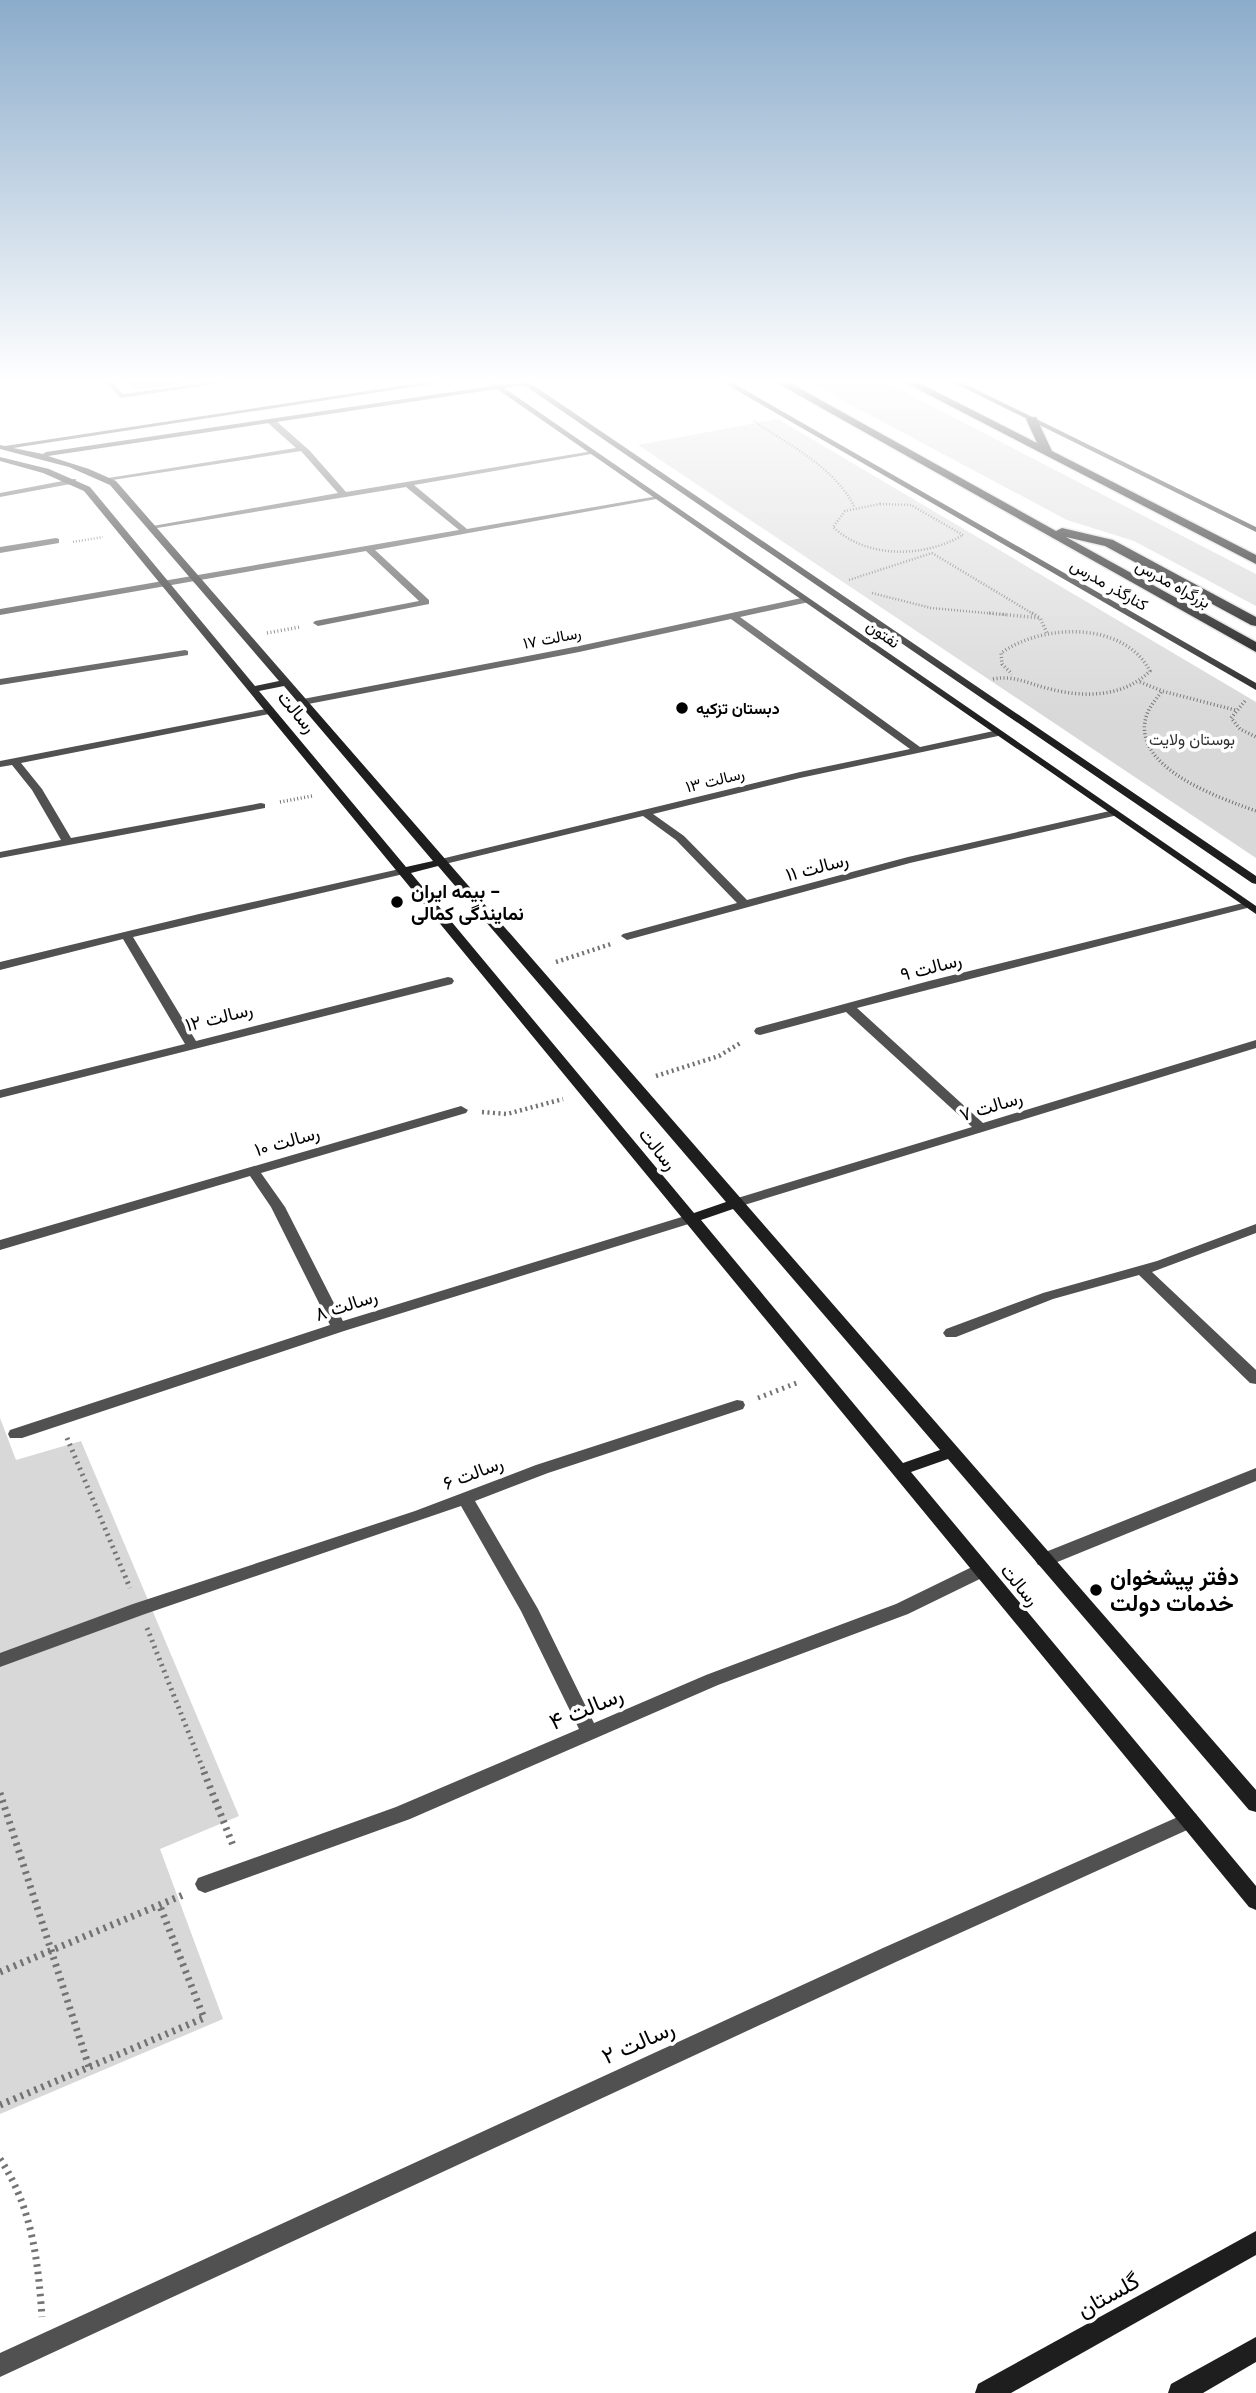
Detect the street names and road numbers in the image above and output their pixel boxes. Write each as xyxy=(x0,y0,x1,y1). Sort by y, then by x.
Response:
street label: کنارگذر مدرس xyxy=(1066,554,1152,616)
street label: بزرگراه مدرس xyxy=(1132,555,1214,613)
street label: نفتون xyxy=(862,615,904,653)
street label: رسالت ۱۷ xyxy=(521,622,583,654)
street label: رسالت xyxy=(272,686,322,738)
street label: رسالت ۱۳ xyxy=(683,763,747,797)
street label: رسالت ۱۱ xyxy=(783,847,851,887)
street label: رسالت ۹ xyxy=(898,947,964,987)
street label: رسالت ۱۲ xyxy=(183,997,255,1037)
street label: رسالت ۷ xyxy=(957,1085,1025,1127)
street label: رسالت ۱۰ xyxy=(252,1120,322,1162)
street label: رسالت xyxy=(633,1122,683,1176)
street label: رسالت ۸ xyxy=(312,1283,380,1327)
street label: رسالت ۶ xyxy=(439,1450,507,1496)
street label: رسالت xyxy=(995,1559,1045,1611)
street label: رسالت ۴ xyxy=(544,1679,628,1737)
street label: رسالت ۲ xyxy=(597,2013,679,2071)
street label: گلستان xyxy=(1071,2266,1145,2324)

